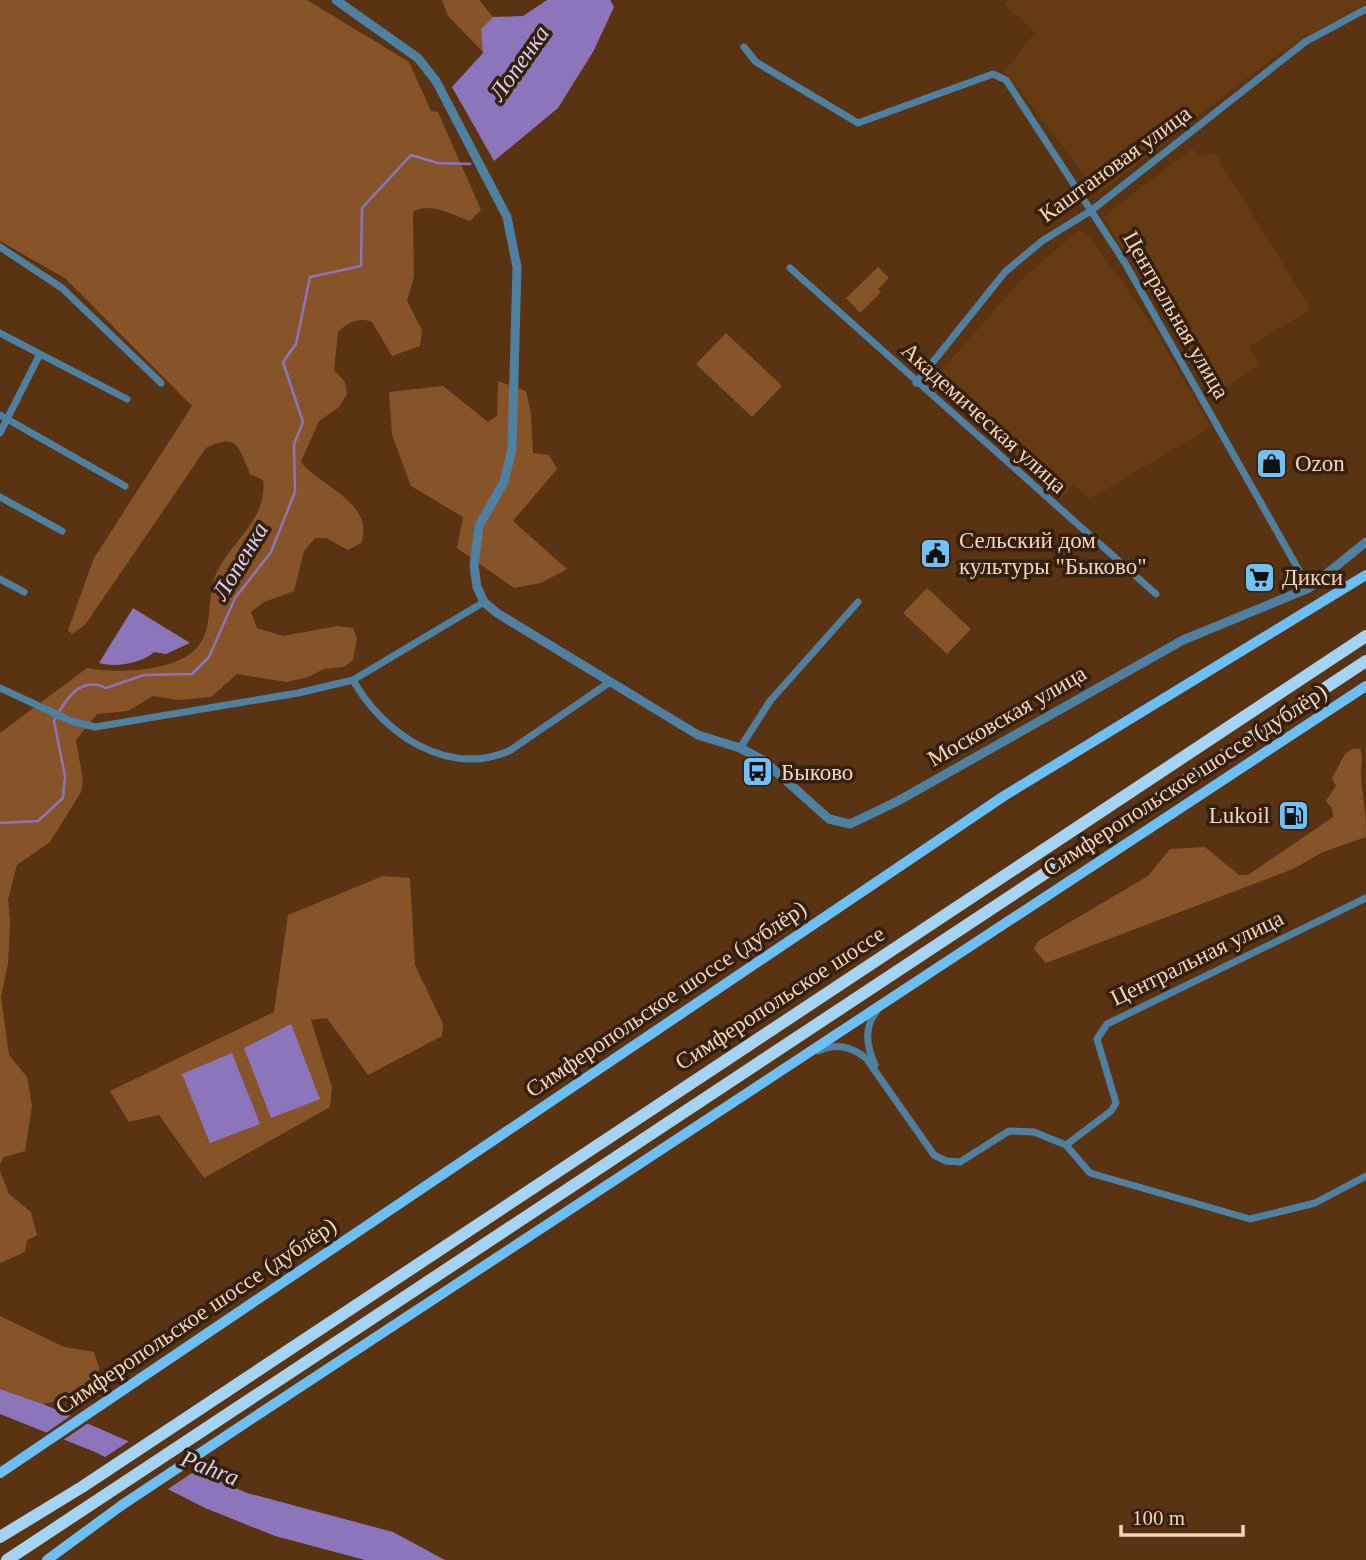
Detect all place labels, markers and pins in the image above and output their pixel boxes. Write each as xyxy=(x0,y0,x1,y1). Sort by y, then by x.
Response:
shop icon: Ozon xyxy=(1255,446,1289,480)
place label: Ozon xyxy=(1295,451,1345,476)
place label: Сельский дом культуры "Быково" xyxy=(959,528,1147,579)
public building icon: Сельский дом культуры "Быково" xyxy=(919,536,953,570)
supermarket icon: Дикси xyxy=(1242,560,1276,594)
place label: Дикси xyxy=(1282,565,1343,590)
bus stop icon: Быково xyxy=(741,755,775,789)
place label: Быково xyxy=(781,760,853,785)
fuel station icon: Lukoil xyxy=(1276,798,1310,832)
place label: Lukoil xyxy=(1209,803,1270,828)

